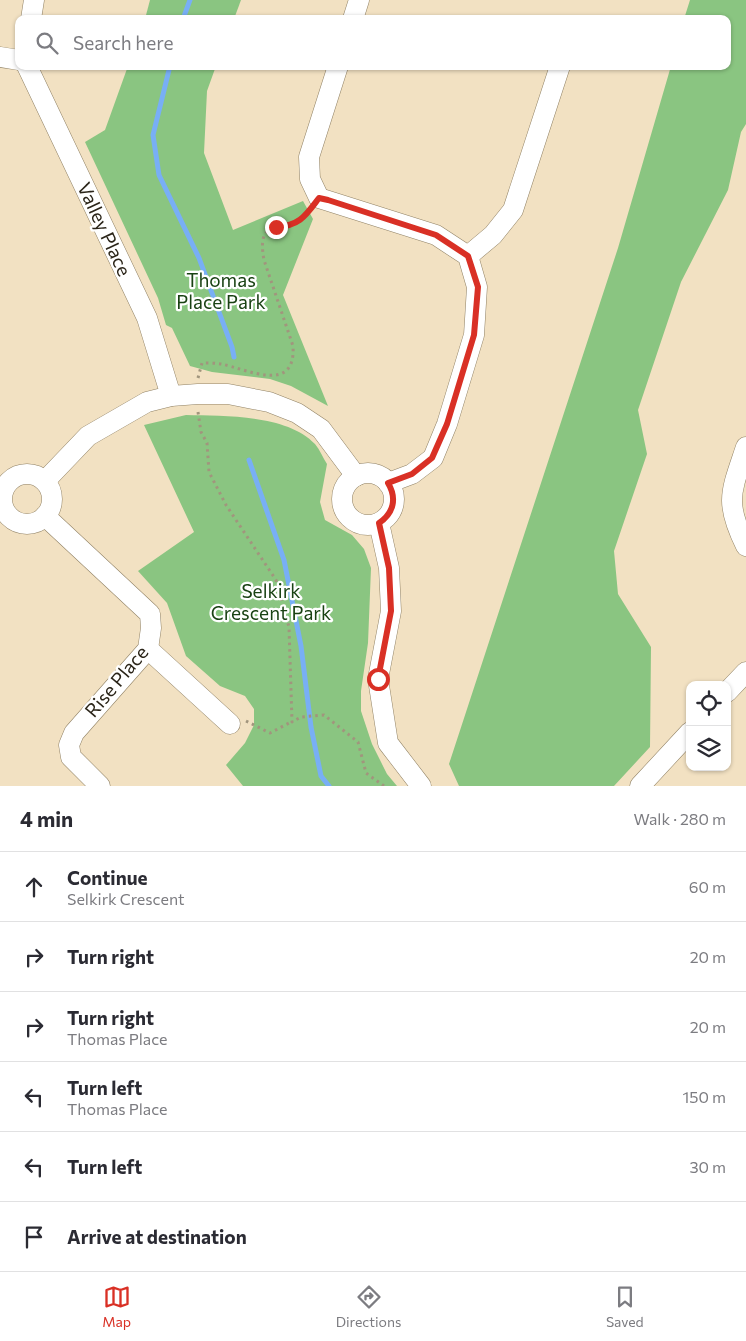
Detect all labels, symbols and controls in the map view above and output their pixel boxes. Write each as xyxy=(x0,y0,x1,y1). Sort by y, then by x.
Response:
search box xyxy=(15,15,731,70)
icon: search xyxy=(33,29,61,57)
text: Search here xyxy=(73,31,173,54)
street label: Valley Place xyxy=(73,178,137,280)
route end xyxy=(265,216,288,239)
park label: Thomas Place Park xyxy=(176,268,266,313)
park label: Selkirk Crescent Park xyxy=(211,579,331,624)
street label: Rise Place xyxy=(80,641,152,721)
route start xyxy=(367,668,390,691)
map controls xyxy=(686,681,731,771)
button: locate xyxy=(686,681,731,726)
button: layers xyxy=(686,726,731,771)
text: 4 min xyxy=(20,806,73,831)
text: Walk · 280 m xyxy=(634,809,726,828)
text: Continue xyxy=(67,866,147,889)
icon: ahead xyxy=(20,873,48,901)
text: 60 m xyxy=(689,877,726,896)
text: Selkirk Crescent xyxy=(67,889,185,908)
icon: right xyxy=(20,943,48,971)
text: Turn right xyxy=(67,945,154,968)
text: 20 m xyxy=(690,947,726,966)
text: Turn right xyxy=(67,1006,154,1029)
icon: right xyxy=(20,1013,48,1041)
text: 20 m xyxy=(690,1017,726,1036)
text: Thomas Place xyxy=(67,1029,167,1048)
text: Turn left xyxy=(67,1076,142,1099)
icon: left xyxy=(20,1083,48,1111)
text: 150 m xyxy=(683,1087,726,1106)
text: Thomas Place xyxy=(67,1099,167,1118)
icon: left xyxy=(20,1153,48,1181)
text: Turn left xyxy=(67,1155,142,1178)
text: 30 m xyxy=(689,1157,726,1176)
icon: arrive xyxy=(20,1223,48,1251)
text: Arrive at destination xyxy=(67,1225,247,1248)
tab: Map xyxy=(102,1283,131,1330)
tab: Directions xyxy=(336,1283,401,1330)
tab: Saved xyxy=(606,1283,644,1330)

